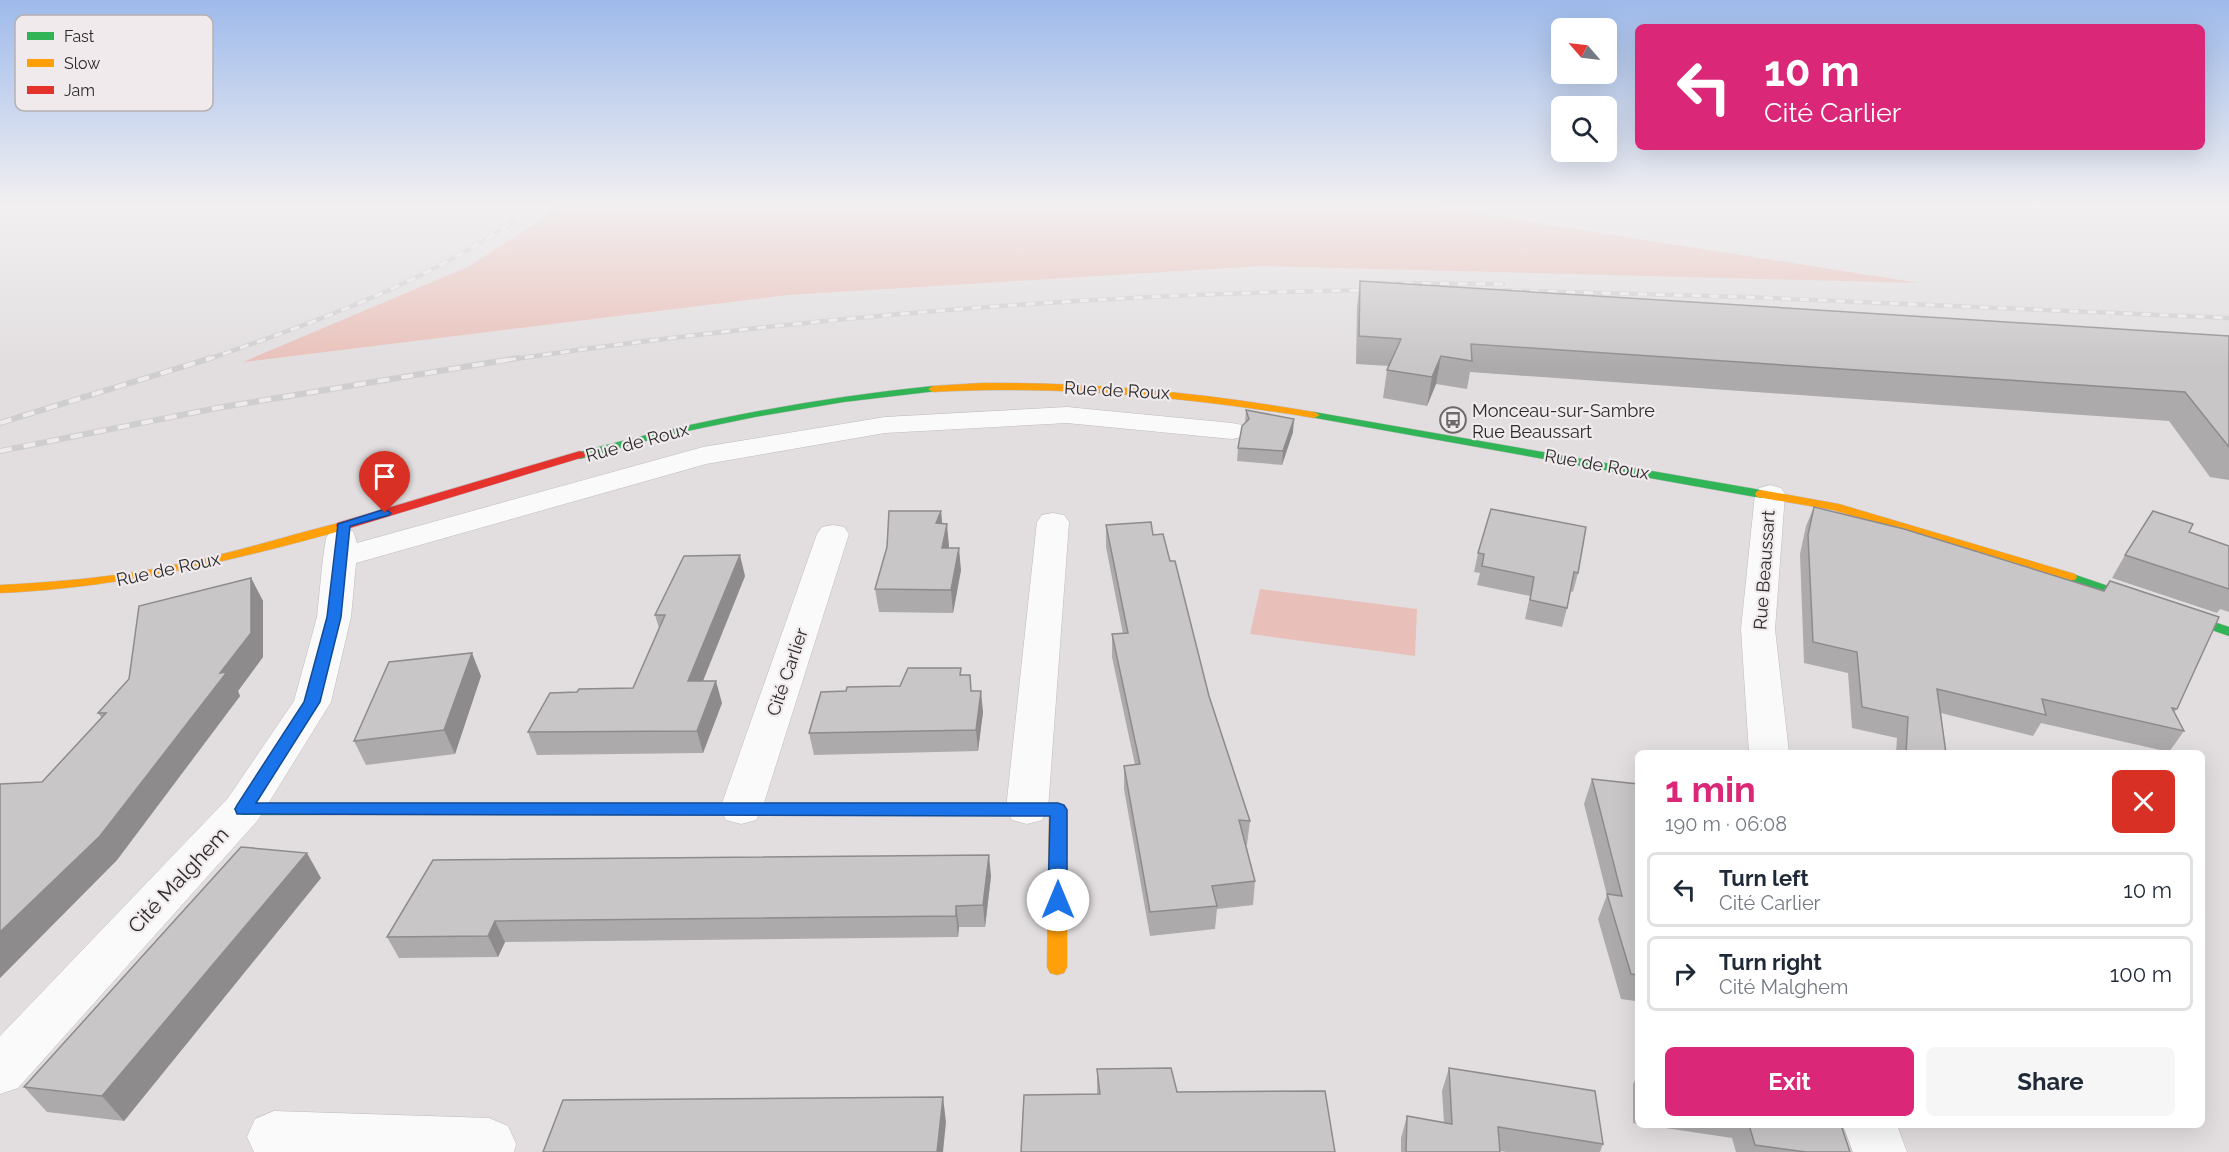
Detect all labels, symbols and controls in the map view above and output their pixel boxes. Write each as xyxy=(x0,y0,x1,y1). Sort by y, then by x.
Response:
legend xyxy=(15,15,213,111)
north arrow xyxy=(1551,18,1617,84)
map controls xyxy=(1551,18,1617,162)
text: Fast xyxy=(64,27,95,46)
text: 10 m xyxy=(1764,47,1860,96)
icon: left xyxy=(1665,48,1743,126)
text: Slow xyxy=(64,54,100,73)
text: Jam xyxy=(64,81,95,100)
button: search xyxy=(1551,96,1617,162)
text: Cité Carlier xyxy=(1764,97,1901,128)
street label: Rue de Roux xyxy=(1064,377,1170,403)
place label: Monceau-sur-Sambre Rue Beaussart xyxy=(1472,400,1655,442)
bus stop icon: Monceau-sur-Sambre Rue Beaussart xyxy=(1438,405,1468,435)
street label: Rue de Roux xyxy=(583,418,691,466)
street label: Rue de Roux xyxy=(1543,444,1651,484)
pin xyxy=(359,451,410,513)
icon: arrive xyxy=(368,460,401,493)
street label: Rue Beaussart xyxy=(1749,509,1779,631)
street label: Rue de Roux xyxy=(114,548,222,590)
street label: Cité Carlier xyxy=(762,625,812,719)
text: 1 min xyxy=(1665,768,1756,810)
button: close xyxy=(2112,770,2175,833)
text: 190 m · 06:08 xyxy=(1665,812,1787,836)
street label: Cité Malghem xyxy=(123,822,233,938)
text: Turn left xyxy=(1719,865,1809,891)
position arrow xyxy=(1026,868,1090,932)
icon: left xyxy=(1668,873,1701,906)
text: 10 m xyxy=(2123,877,2172,903)
text: Cité Carlier xyxy=(1719,891,1821,915)
text: Turn right xyxy=(1719,949,1822,975)
icon: right xyxy=(1668,957,1701,990)
text: 100 m xyxy=(2110,961,2172,987)
text: Cité Malghem xyxy=(1719,975,1848,999)
button: Exit xyxy=(1665,1047,1914,1116)
button: Share xyxy=(1926,1047,2175,1116)

